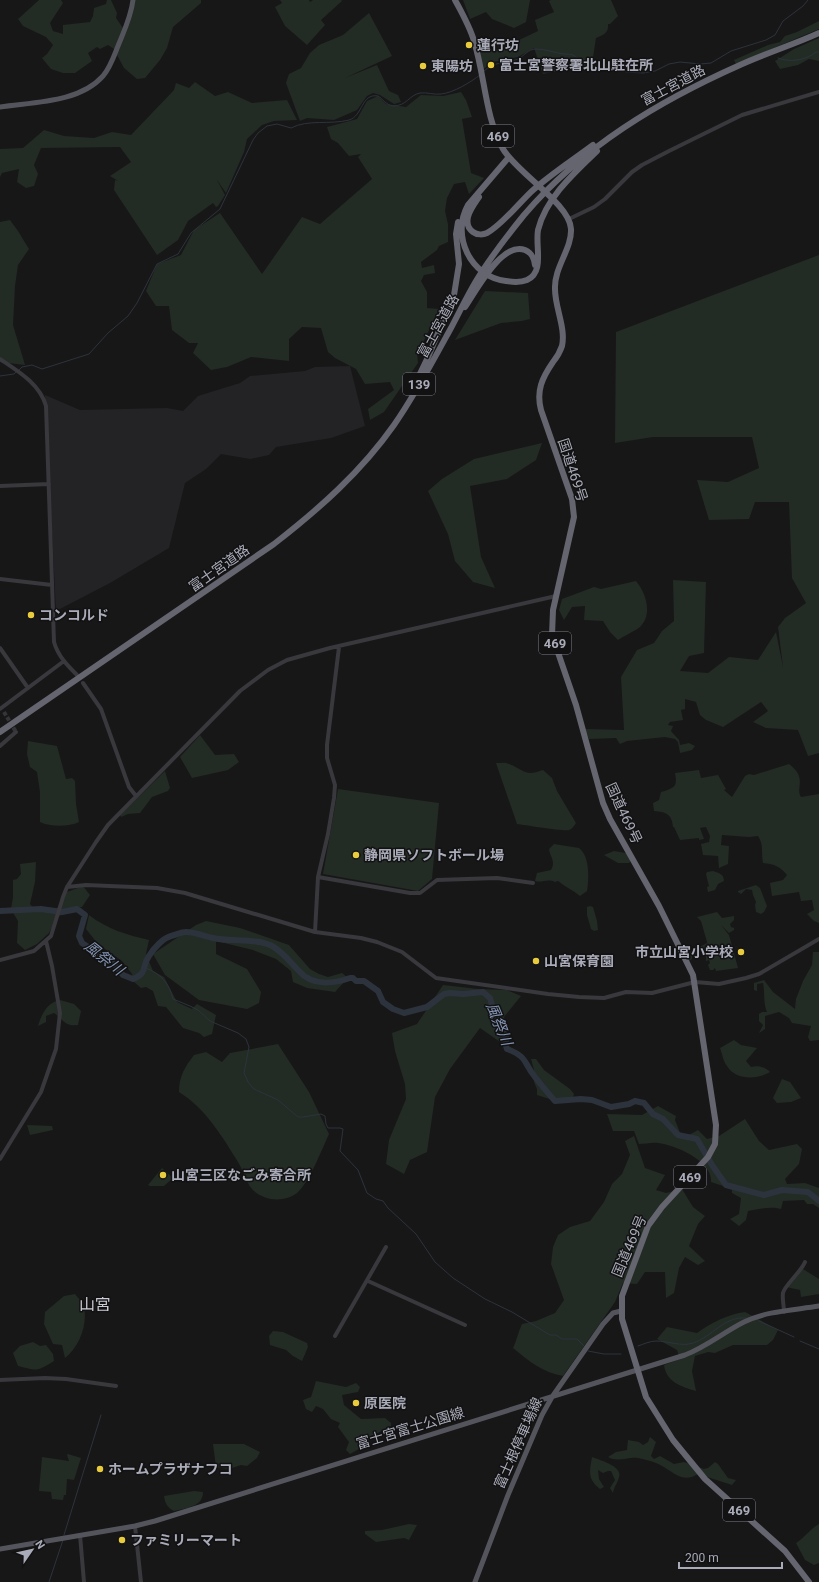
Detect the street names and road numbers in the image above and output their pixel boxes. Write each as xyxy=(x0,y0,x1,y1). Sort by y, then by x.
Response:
street label: 富士宮道路 xyxy=(638,62,708,108)
road number: 469 xyxy=(482,125,514,147)
street label: 富士宮道路 xyxy=(414,292,462,360)
road number: 139 xyxy=(403,373,435,395)
street label: 国道469号 xyxy=(555,436,591,504)
street label: 富士宮道路 xyxy=(186,541,252,595)
road number: 469 xyxy=(539,632,571,654)
street label: 国道469号 xyxy=(603,780,645,846)
road number: 469 xyxy=(674,1166,706,1188)
street label: 国道469号 xyxy=(609,1213,649,1279)
street label: 富士根停車場線 xyxy=(491,1395,545,1491)
street label: 富士宮富士公園線 xyxy=(354,1404,466,1452)
road number: 469 xyxy=(723,1499,755,1521)

